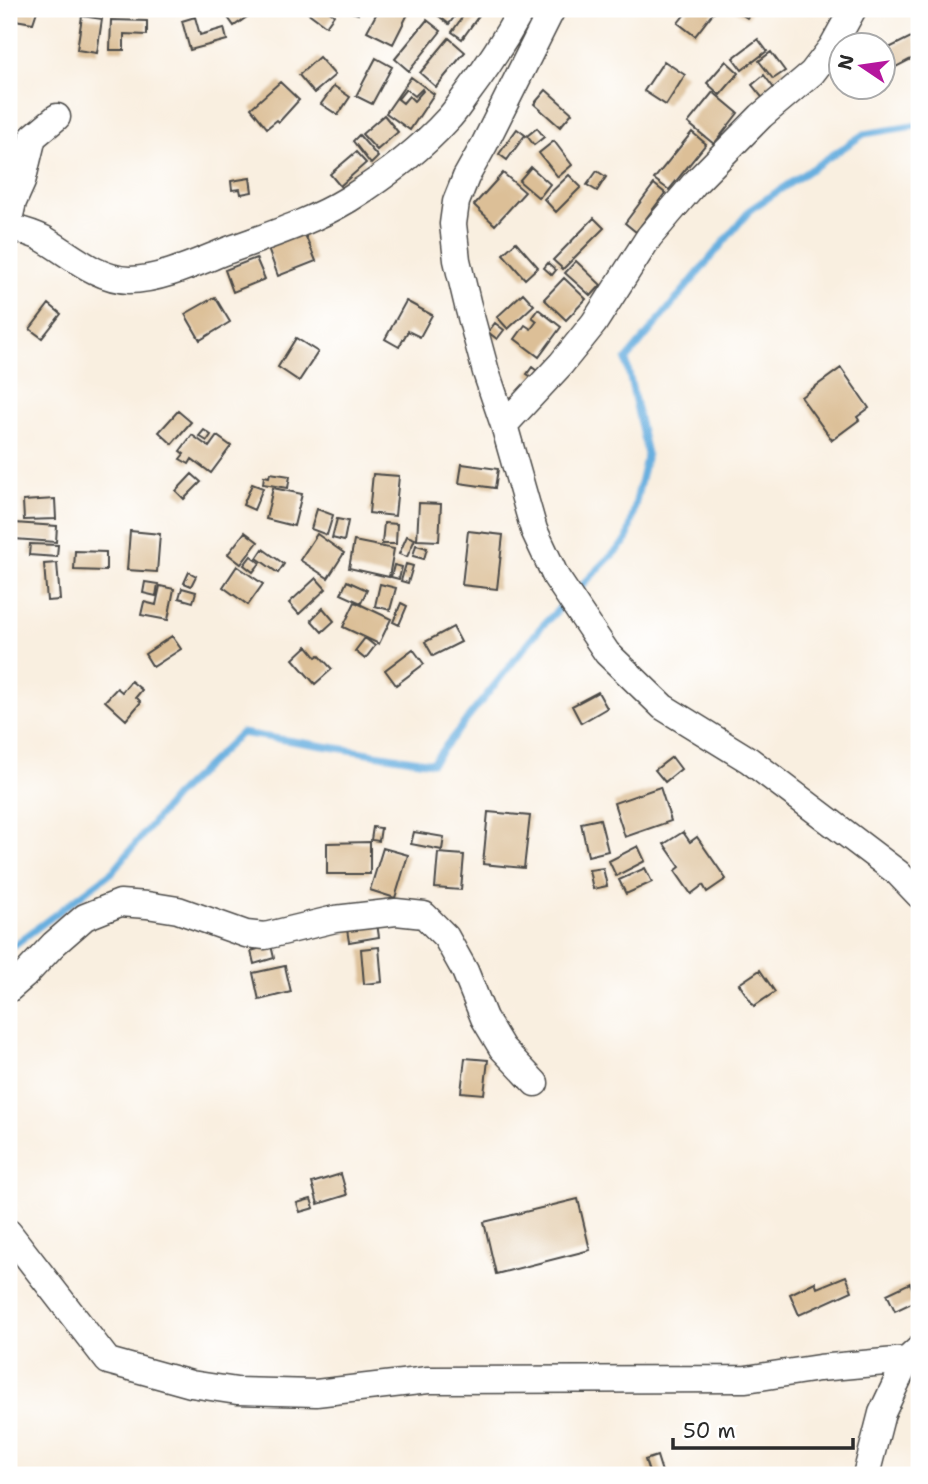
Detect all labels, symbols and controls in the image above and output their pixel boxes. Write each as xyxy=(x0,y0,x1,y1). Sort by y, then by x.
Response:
north arrow xyxy=(827,32,897,102)
text: N xyxy=(832,52,860,72)
scale bar xyxy=(673,1407,853,1451)
text: 50 m xyxy=(683,1417,736,1445)

